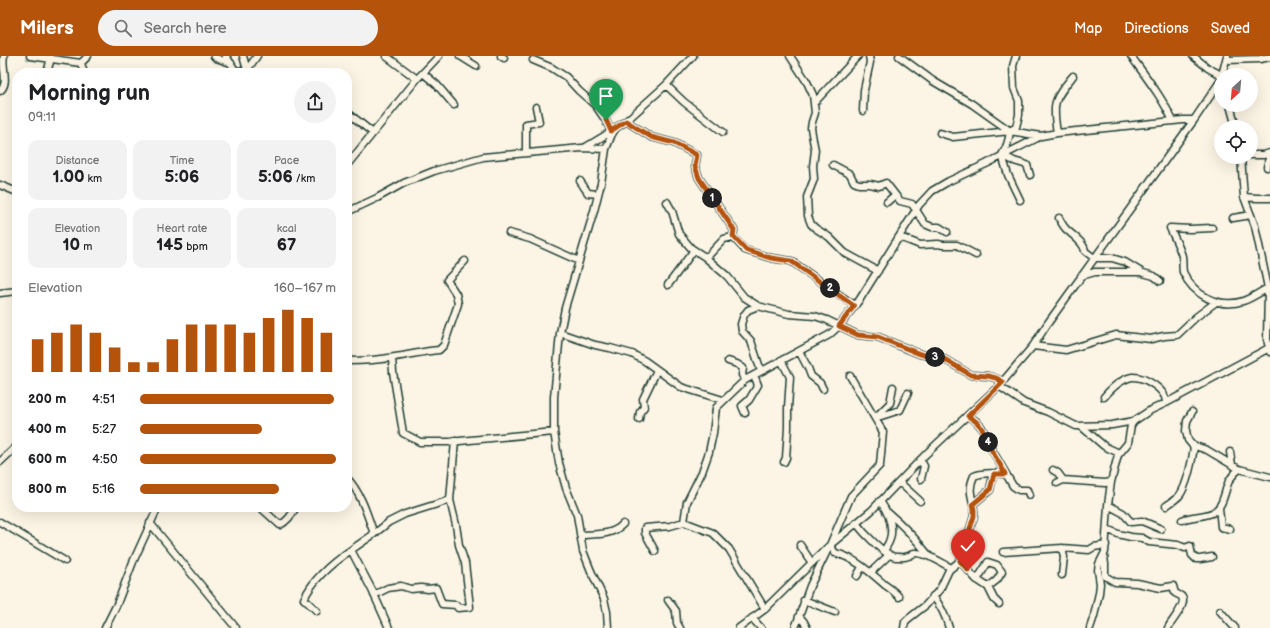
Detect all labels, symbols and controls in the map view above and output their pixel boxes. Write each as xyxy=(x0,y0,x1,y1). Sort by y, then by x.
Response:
search box xyxy=(98,10,378,46)
text: Milers xyxy=(20,17,74,40)
icon: search xyxy=(112,17,134,39)
text: Search here xyxy=(144,19,227,38)
text: Map xyxy=(1074,20,1102,37)
text: Directions xyxy=(1124,20,1189,37)
text: Saved xyxy=(1211,20,1250,37)
north arrow xyxy=(1214,68,1258,112)
map controls xyxy=(1214,68,1258,164)
pin xyxy=(589,79,623,120)
text: Morning run xyxy=(28,80,150,107)
button: share xyxy=(294,81,336,123)
icon: arrive xyxy=(595,85,617,107)
text: 09:11 xyxy=(28,109,56,125)
button: locate xyxy=(1214,120,1258,164)
text: Distance xyxy=(55,154,99,167)
text: Time xyxy=(170,154,194,167)
text: Pace xyxy=(274,154,299,167)
text: 1.00 xyxy=(53,167,85,187)
text: 5:06 xyxy=(165,167,199,187)
text: 5:06 xyxy=(258,167,293,187)
text: km xyxy=(85,172,102,185)
text: /km xyxy=(293,172,315,185)
pin: 1 xyxy=(702,188,722,208)
text: 1 xyxy=(710,191,714,204)
text: Elevation xyxy=(54,222,100,235)
text: Heart rate xyxy=(157,222,207,235)
text: kcal xyxy=(277,222,297,235)
text: 10 xyxy=(62,235,80,255)
text: 145 xyxy=(156,235,183,255)
text: 67 xyxy=(277,235,297,255)
text: m xyxy=(80,240,92,253)
text: bpm xyxy=(183,240,208,253)
pin: 2 xyxy=(820,278,840,298)
text: Elevation xyxy=(28,280,82,296)
text: 160–167 m xyxy=(274,280,336,296)
text: 2 xyxy=(827,281,833,294)
pin: 3 xyxy=(925,347,945,367)
text: 3 xyxy=(932,350,938,363)
text: 200 m xyxy=(28,391,66,407)
text: 4:51 xyxy=(92,391,115,407)
text: 400 m xyxy=(28,421,66,437)
text: 5:27 xyxy=(92,421,116,437)
pin: 4 xyxy=(978,432,998,452)
text: 4 xyxy=(985,435,991,448)
text: 600 m xyxy=(28,451,67,467)
text: 4:50 xyxy=(92,451,118,467)
text: 800 m xyxy=(28,481,67,497)
text: 5:16 xyxy=(92,481,115,497)
pin xyxy=(951,529,985,570)
icon: check xyxy=(957,535,979,557)

